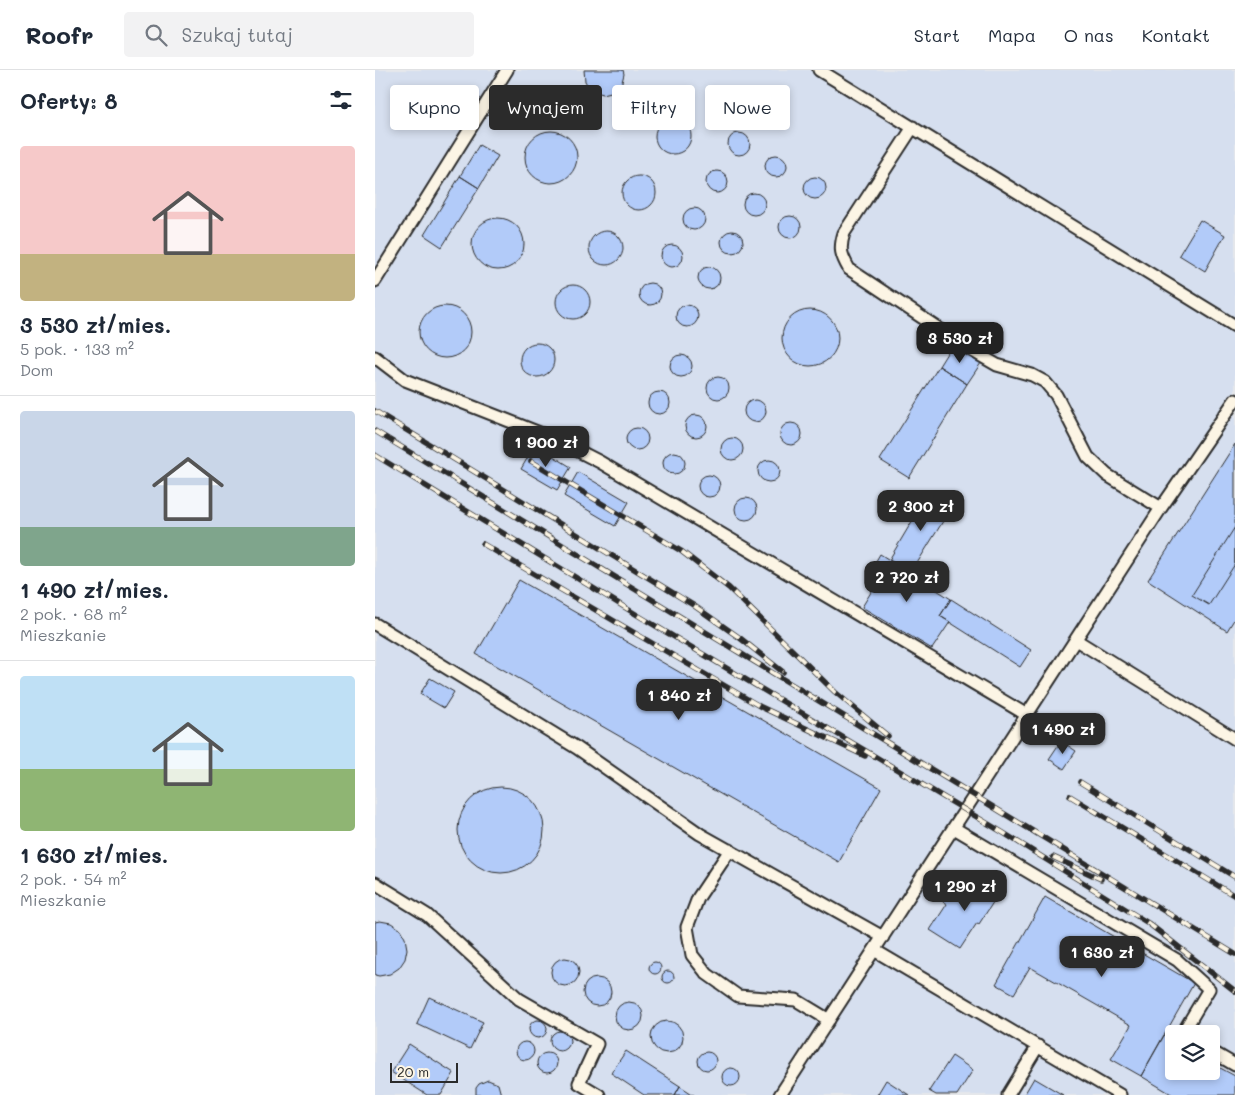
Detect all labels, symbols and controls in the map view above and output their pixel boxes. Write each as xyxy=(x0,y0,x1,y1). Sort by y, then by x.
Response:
search box xyxy=(124,12,474,57)
text: Roofr xyxy=(25,19,94,50)
icon: search xyxy=(142,21,170,49)
text: Szukaj tutaj xyxy=(182,22,293,47)
text: Start xyxy=(914,23,960,47)
text: Mapa xyxy=(988,23,1036,47)
text: O nas xyxy=(1064,23,1114,47)
text: Kontakt xyxy=(1142,23,1210,47)
chip: Kupno xyxy=(390,85,479,130)
chip: Wynajem xyxy=(489,85,602,130)
chip: Filtry xyxy=(612,85,695,130)
chip: Nowe xyxy=(705,85,790,130)
icon: filters xyxy=(327,86,355,114)
text: Oferty: 8 xyxy=(20,87,117,114)
icon: home xyxy=(143,178,233,268)
text: 3 530 zł/mies. xyxy=(20,311,171,338)
pin: 3 530 zł xyxy=(908,322,1012,364)
text: 3 530 zł xyxy=(927,327,993,348)
text: 5 pok. · 133 m² xyxy=(20,338,134,359)
text: Dom xyxy=(20,359,53,380)
pin: 1 900 zł xyxy=(494,426,598,468)
text: 1 900 zł xyxy=(514,431,578,452)
icon: home xyxy=(143,444,233,534)
pin: 2 300 zł xyxy=(869,490,973,532)
text: 2 300 zł xyxy=(888,495,954,516)
pin: 2 720 zł xyxy=(855,560,959,603)
text: 2 720 zł xyxy=(875,566,939,587)
text: 1 490 zł/mies. xyxy=(20,576,169,603)
text: 2 pok. · 68 m² xyxy=(20,603,127,624)
text: Mieszkanie xyxy=(20,624,106,645)
pin: 1 840 zł xyxy=(627,678,731,721)
text: 1 840 zł xyxy=(647,684,711,705)
icon: home xyxy=(143,709,233,799)
pin: 1 490 zł xyxy=(1011,712,1115,755)
text: 1 490 zł xyxy=(1031,718,1095,739)
text: 1 630 zł/mies. xyxy=(20,841,168,868)
text: 2 pok. · 54 m² xyxy=(20,868,126,889)
pin: 1 290 zł xyxy=(913,870,1017,912)
text: 1 290 zł xyxy=(934,875,996,896)
text: Mieszkanie xyxy=(20,889,106,910)
pin: 1 630 zł xyxy=(1050,936,1154,978)
text: 1 630 zł xyxy=(1071,941,1133,962)
map controls xyxy=(1165,1025,1220,1080)
button: layers xyxy=(1165,1025,1220,1080)
scale bar xyxy=(390,1060,457,1083)
text: 20 m xyxy=(397,1062,429,1081)

